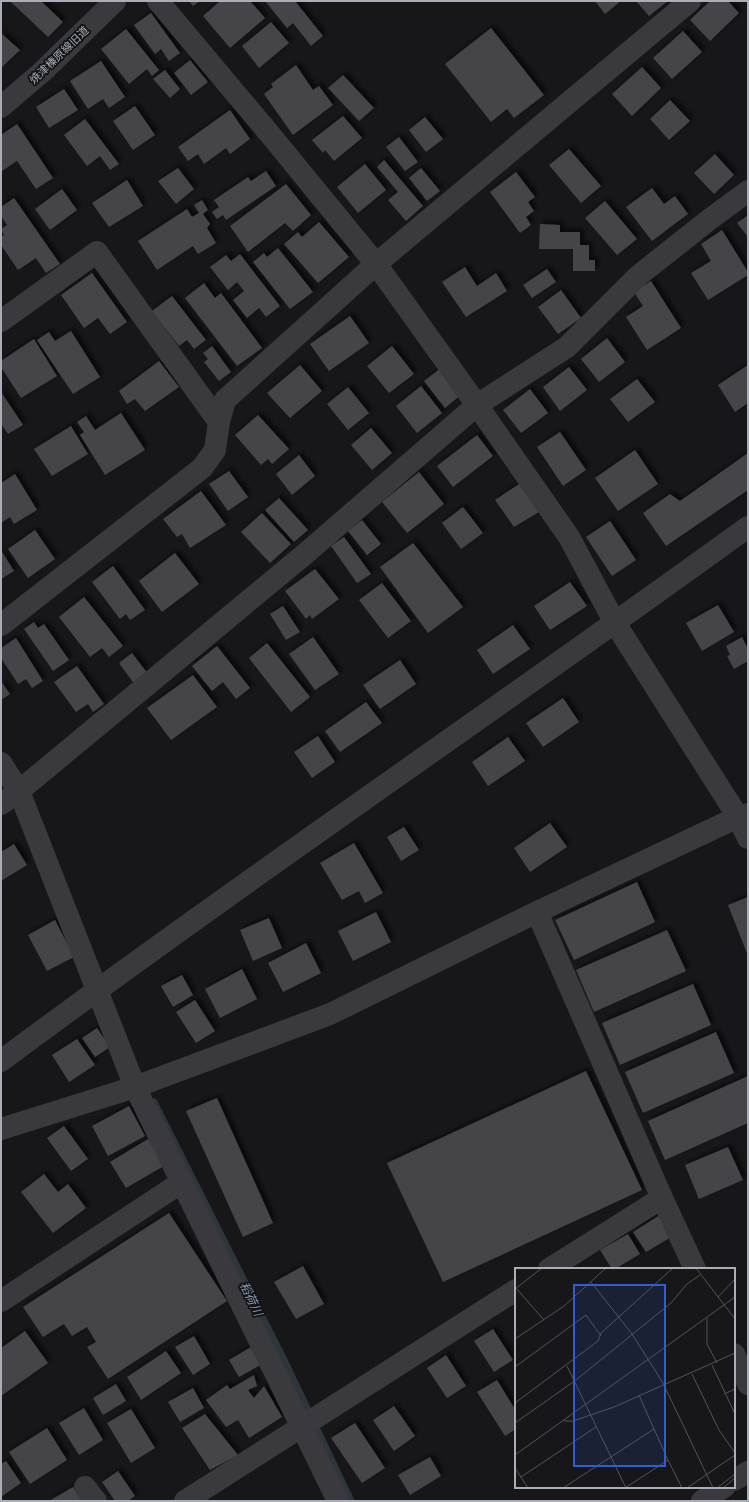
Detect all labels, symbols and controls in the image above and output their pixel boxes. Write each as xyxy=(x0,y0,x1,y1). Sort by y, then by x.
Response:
street label: 焼津榛原線旧道 xyxy=(26,23,92,87)
inset map xyxy=(515,1268,735,1488)
water label: 稻荷川 xyxy=(237,1279,267,1320)

